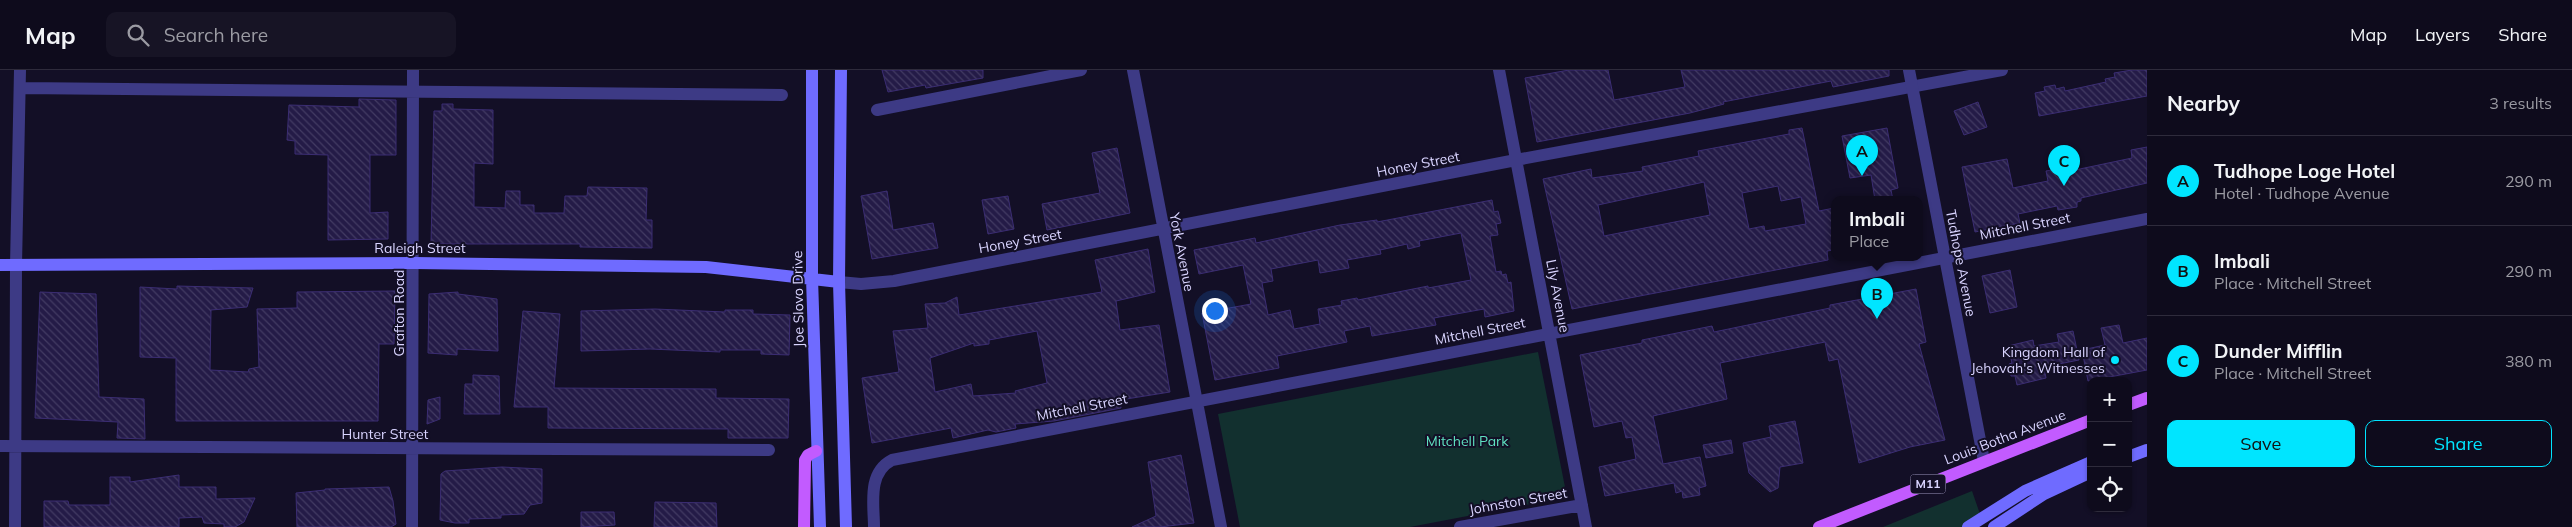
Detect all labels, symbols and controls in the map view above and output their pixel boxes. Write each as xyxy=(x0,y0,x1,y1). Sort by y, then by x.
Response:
search box xyxy=(106,12,456,57)
text: Map xyxy=(25,20,76,50)
icon: search xyxy=(124,21,152,49)
text: Search here xyxy=(164,23,268,47)
text: Map xyxy=(2350,23,2387,46)
text: Layers xyxy=(2415,23,2470,46)
text: Share xyxy=(2498,23,2547,46)
text: Nearby xyxy=(2167,90,2240,116)
text: 3 results xyxy=(2489,93,2552,113)
pin: A xyxy=(1846,135,1878,176)
pin: C xyxy=(2048,145,2080,186)
street label: Honey Street xyxy=(1375,147,1461,181)
text: Tudhope Loge Hotel xyxy=(2214,159,2395,183)
text: A xyxy=(2177,171,2189,191)
text: 290 m xyxy=(2505,171,2552,191)
text: Hotel · Tudhope Avenue xyxy=(2214,183,2389,203)
popup xyxy=(1831,196,1923,261)
text: Imbali xyxy=(1849,207,1905,231)
street label: Tudhope Avenue xyxy=(1942,208,1980,318)
street label: Mitchell Street xyxy=(1978,208,2072,244)
street label: York Avenue xyxy=(1165,210,1198,293)
street label: Honey Street xyxy=(977,225,1063,257)
text: Place xyxy=(1849,231,1889,251)
street label: Raleigh Street xyxy=(374,239,466,257)
text: Imbali xyxy=(2214,249,2270,273)
street label: Joe Slovo Drive xyxy=(788,251,808,347)
street label: Lily Avenue xyxy=(1542,258,1574,334)
text: B xyxy=(2177,261,2189,281)
text: 290 m xyxy=(2505,261,2552,281)
street label: Grafton Road xyxy=(390,269,408,357)
text: Place · Mitchell Street xyxy=(2214,273,2371,293)
pin: B xyxy=(1861,278,1893,319)
your location xyxy=(1202,298,1228,324)
street label: Mitchell Street xyxy=(1433,313,1527,349)
text: Dunder Mifflin xyxy=(2214,339,2343,363)
place label: Kingdom Hall of Jehovah's Witnesses xyxy=(1971,343,2105,377)
text: C xyxy=(2178,351,2188,371)
text: 380 m xyxy=(2505,351,2552,371)
marker: Kingdom Hall of Jehovah's Witnesses xyxy=(2109,354,2121,366)
text: Place · Mitchell Street xyxy=(2214,363,2371,383)
map controls xyxy=(2087,377,2132,512)
button: + xyxy=(2087,377,2132,422)
street label: Mitchell Street xyxy=(1035,389,1129,425)
street label: Louis Botha Avenue xyxy=(1942,405,2068,469)
button: Save xyxy=(2167,420,2355,467)
button: Share xyxy=(2365,420,2552,467)
button: − xyxy=(2087,422,2132,467)
street label: Hunter Street xyxy=(342,425,429,443)
park label: Mitchell Park xyxy=(1426,432,1509,450)
button: locate xyxy=(2087,467,2132,512)
road number: M11 xyxy=(1910,474,1946,494)
street label: Johnston Street xyxy=(1468,483,1569,518)

